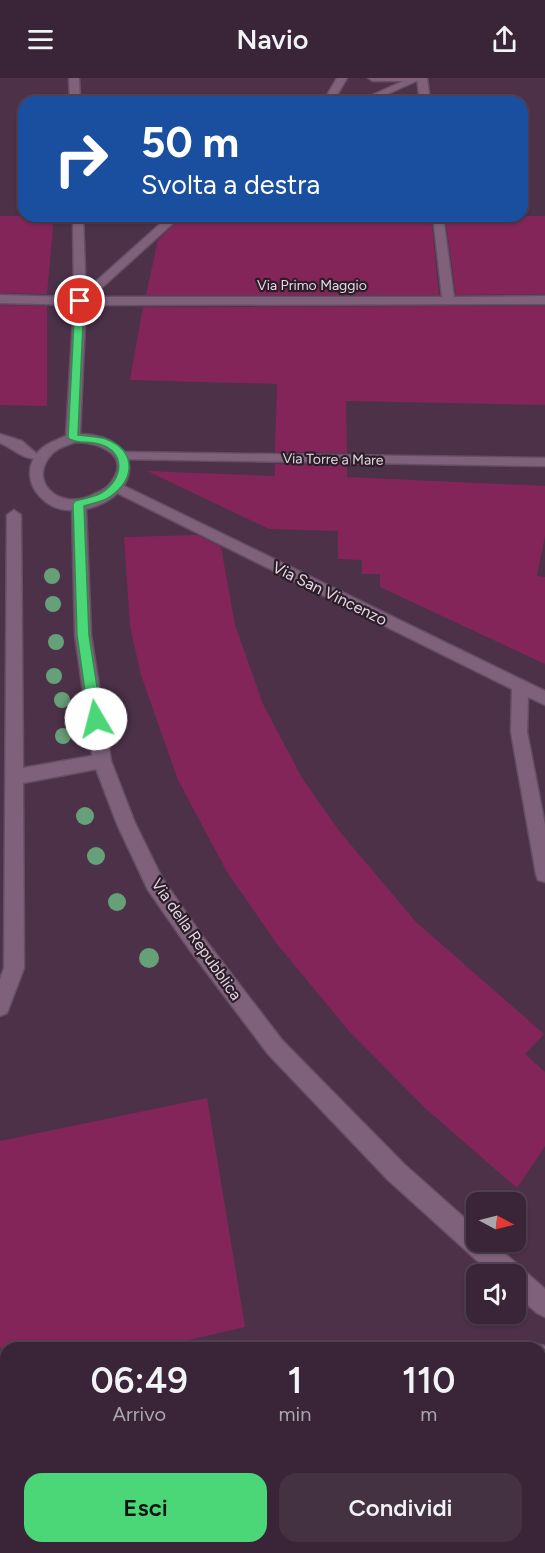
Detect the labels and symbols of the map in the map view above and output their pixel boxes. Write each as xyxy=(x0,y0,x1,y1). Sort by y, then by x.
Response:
pin xyxy=(54,275,105,326)
street label: Via Primo Maggio xyxy=(257,277,367,294)
street label: Via Torre a Mare xyxy=(282,450,384,469)
street label: Via San Vincenzo xyxy=(269,558,390,629)
position arrow xyxy=(64,687,128,751)
street label: Via della Repubblica xyxy=(147,875,246,1004)
north arrow xyxy=(466,1192,526,1252)

